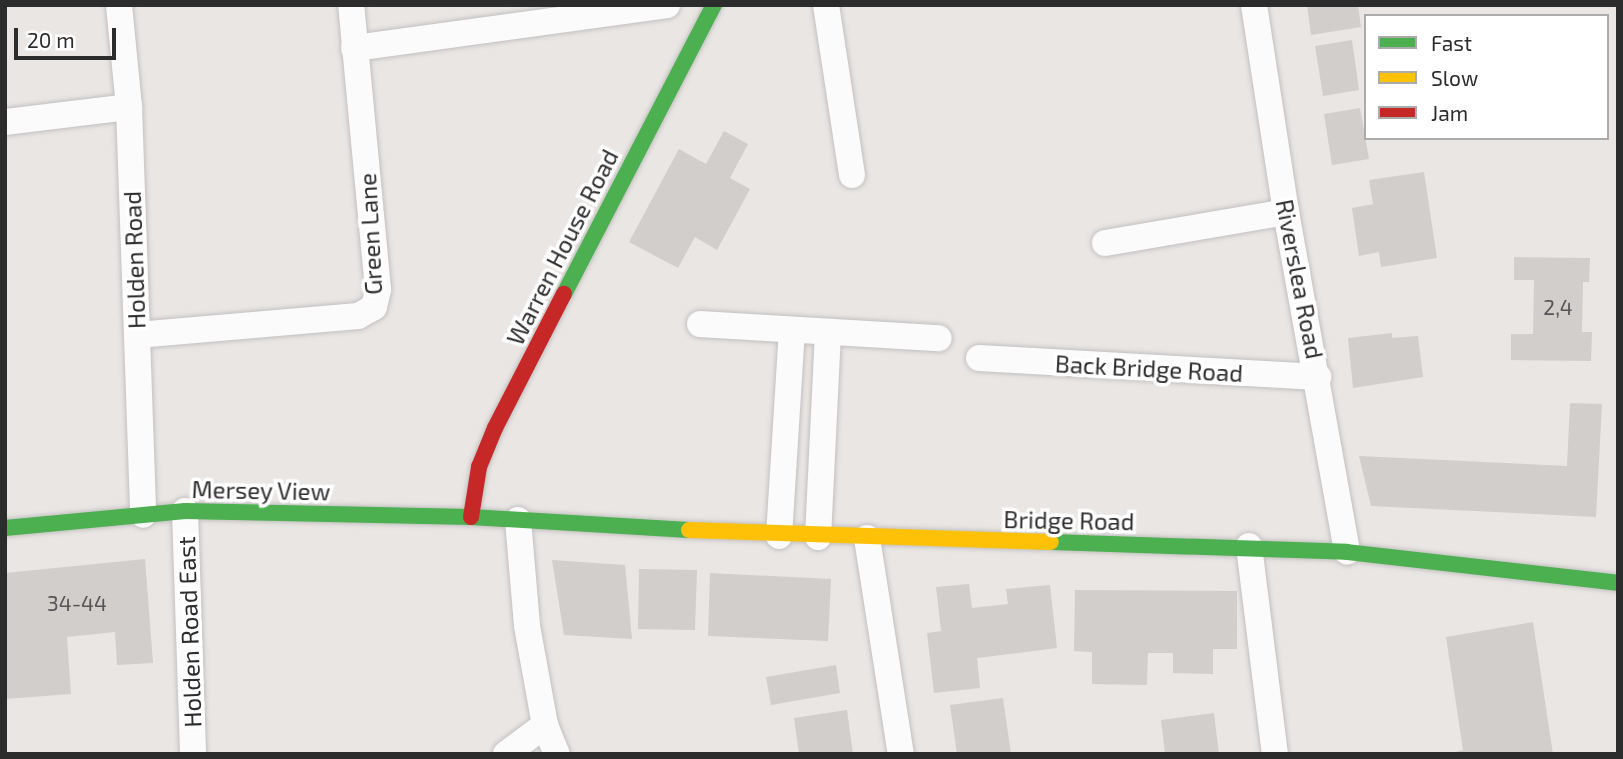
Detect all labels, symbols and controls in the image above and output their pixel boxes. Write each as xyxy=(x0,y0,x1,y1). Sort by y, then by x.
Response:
scale bar xyxy=(18,14,119,58)
legend xyxy=(1364,14,1609,140)
text: 20 m xyxy=(27,27,75,52)
text: Fast xyxy=(1431,30,1472,55)
text: Slow xyxy=(1431,65,1478,90)
text: Jam xyxy=(1431,100,1468,125)
street label: Warren House Road xyxy=(500,144,624,350)
street label: Green Lane xyxy=(352,172,388,296)
street label: Holden Road xyxy=(117,191,151,329)
street label: Riverslea Road xyxy=(1270,197,1330,361)
house number: 2,4 xyxy=(1543,294,1573,320)
street label: Back Bridge Road xyxy=(1054,349,1244,387)
street label: Mersey View xyxy=(191,474,331,506)
street label: Bridge Road xyxy=(1003,504,1135,536)
street label: Holden Road East xyxy=(171,536,207,728)
house number: 34-44 xyxy=(47,590,107,616)

